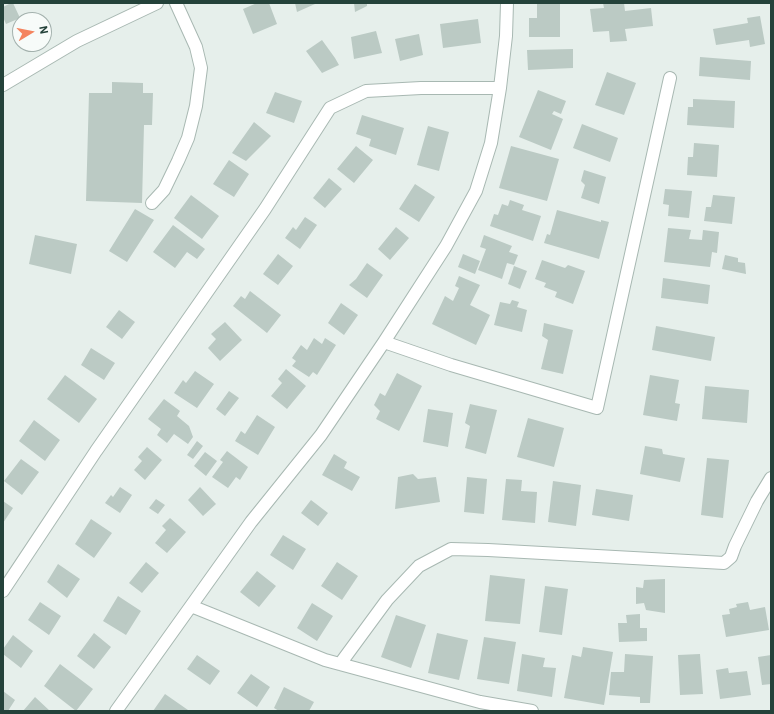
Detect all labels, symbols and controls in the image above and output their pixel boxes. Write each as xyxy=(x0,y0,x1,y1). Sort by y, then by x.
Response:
north arrow xyxy=(12,12,52,52)
text: N xyxy=(36,25,50,35)

